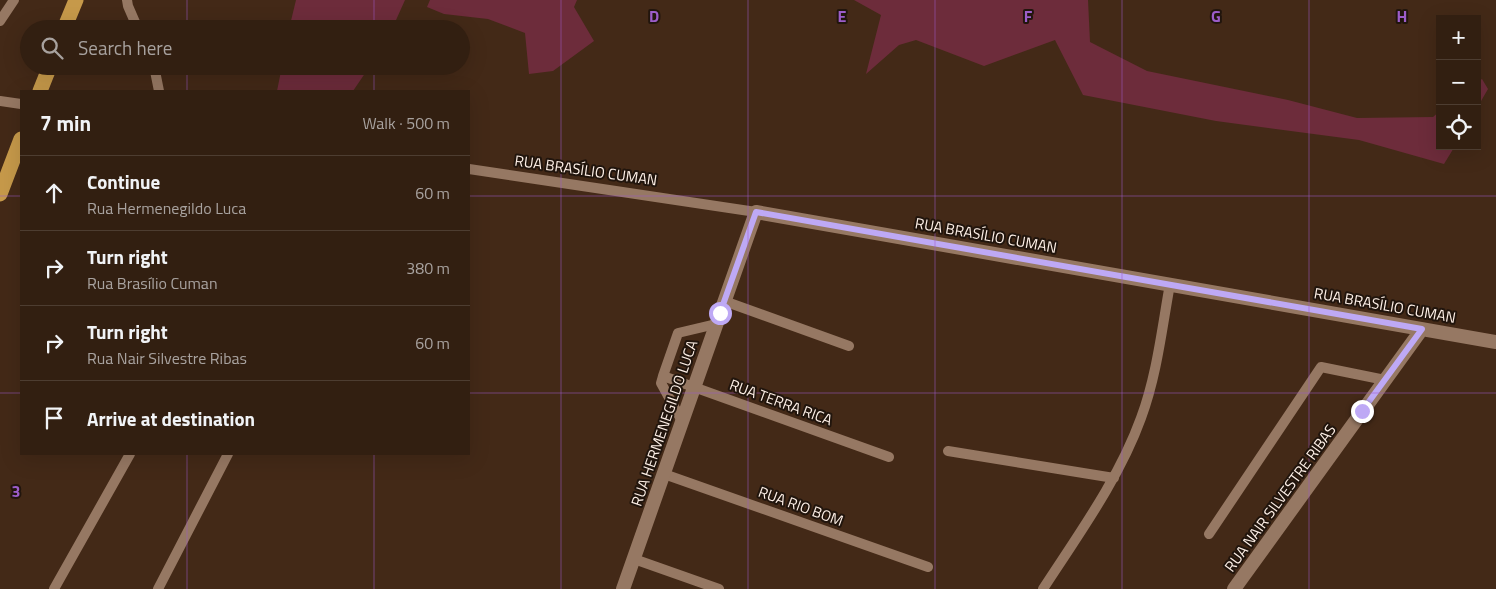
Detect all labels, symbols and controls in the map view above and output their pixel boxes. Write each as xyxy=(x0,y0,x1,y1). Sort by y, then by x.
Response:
text: D xyxy=(649,4,659,28)
text: E xyxy=(838,4,847,28)
text: F xyxy=(1024,4,1033,28)
text: G xyxy=(1211,4,1221,28)
text: H xyxy=(1397,4,1407,28)
map controls xyxy=(1436,15,1481,150)
button: + xyxy=(1436,15,1481,60)
search box xyxy=(20,20,470,75)
text: Search here xyxy=(78,33,172,62)
icon: search xyxy=(38,34,66,62)
button: − xyxy=(1436,60,1481,105)
button: locate xyxy=(1436,105,1481,150)
text: 7 min xyxy=(40,107,91,139)
text: Walk · 500 m xyxy=(362,111,450,135)
street label: RUA BRASÍLIO CUMAN xyxy=(513,149,659,191)
text: Continue xyxy=(87,167,160,196)
icon: ahead xyxy=(40,179,68,207)
text: 60 m xyxy=(415,181,450,205)
text: Rua Hermenegildo Luca xyxy=(87,196,246,220)
street label: RUA BRASÍLIO CUMAN xyxy=(913,211,1059,259)
text: Turn right xyxy=(87,242,168,271)
icon: right xyxy=(40,254,68,282)
text: 380 m xyxy=(406,256,450,280)
text: Rua Brasílio Cuman xyxy=(87,271,217,295)
street label: RUA BRASÍLIO CUMAN xyxy=(1312,281,1458,329)
route start xyxy=(709,302,732,325)
text: Turn right xyxy=(87,317,168,346)
icon: right xyxy=(40,329,68,357)
text: 60 m xyxy=(415,331,450,355)
street label: RUA HERMENEGILDO LUCA xyxy=(625,337,703,509)
text: Rua Nair Silvestre Ribas xyxy=(87,346,247,370)
street label: RUA TERRA RICA xyxy=(726,373,836,431)
route end xyxy=(1351,400,1374,423)
icon: arrive xyxy=(40,404,68,432)
text: Arrive at destination xyxy=(87,404,255,433)
street label: RUA NAIR SILVESTRE RIBAS xyxy=(1219,420,1341,576)
text: 3 xyxy=(12,479,20,503)
street label: RUA RIO BOM xyxy=(755,480,847,532)

